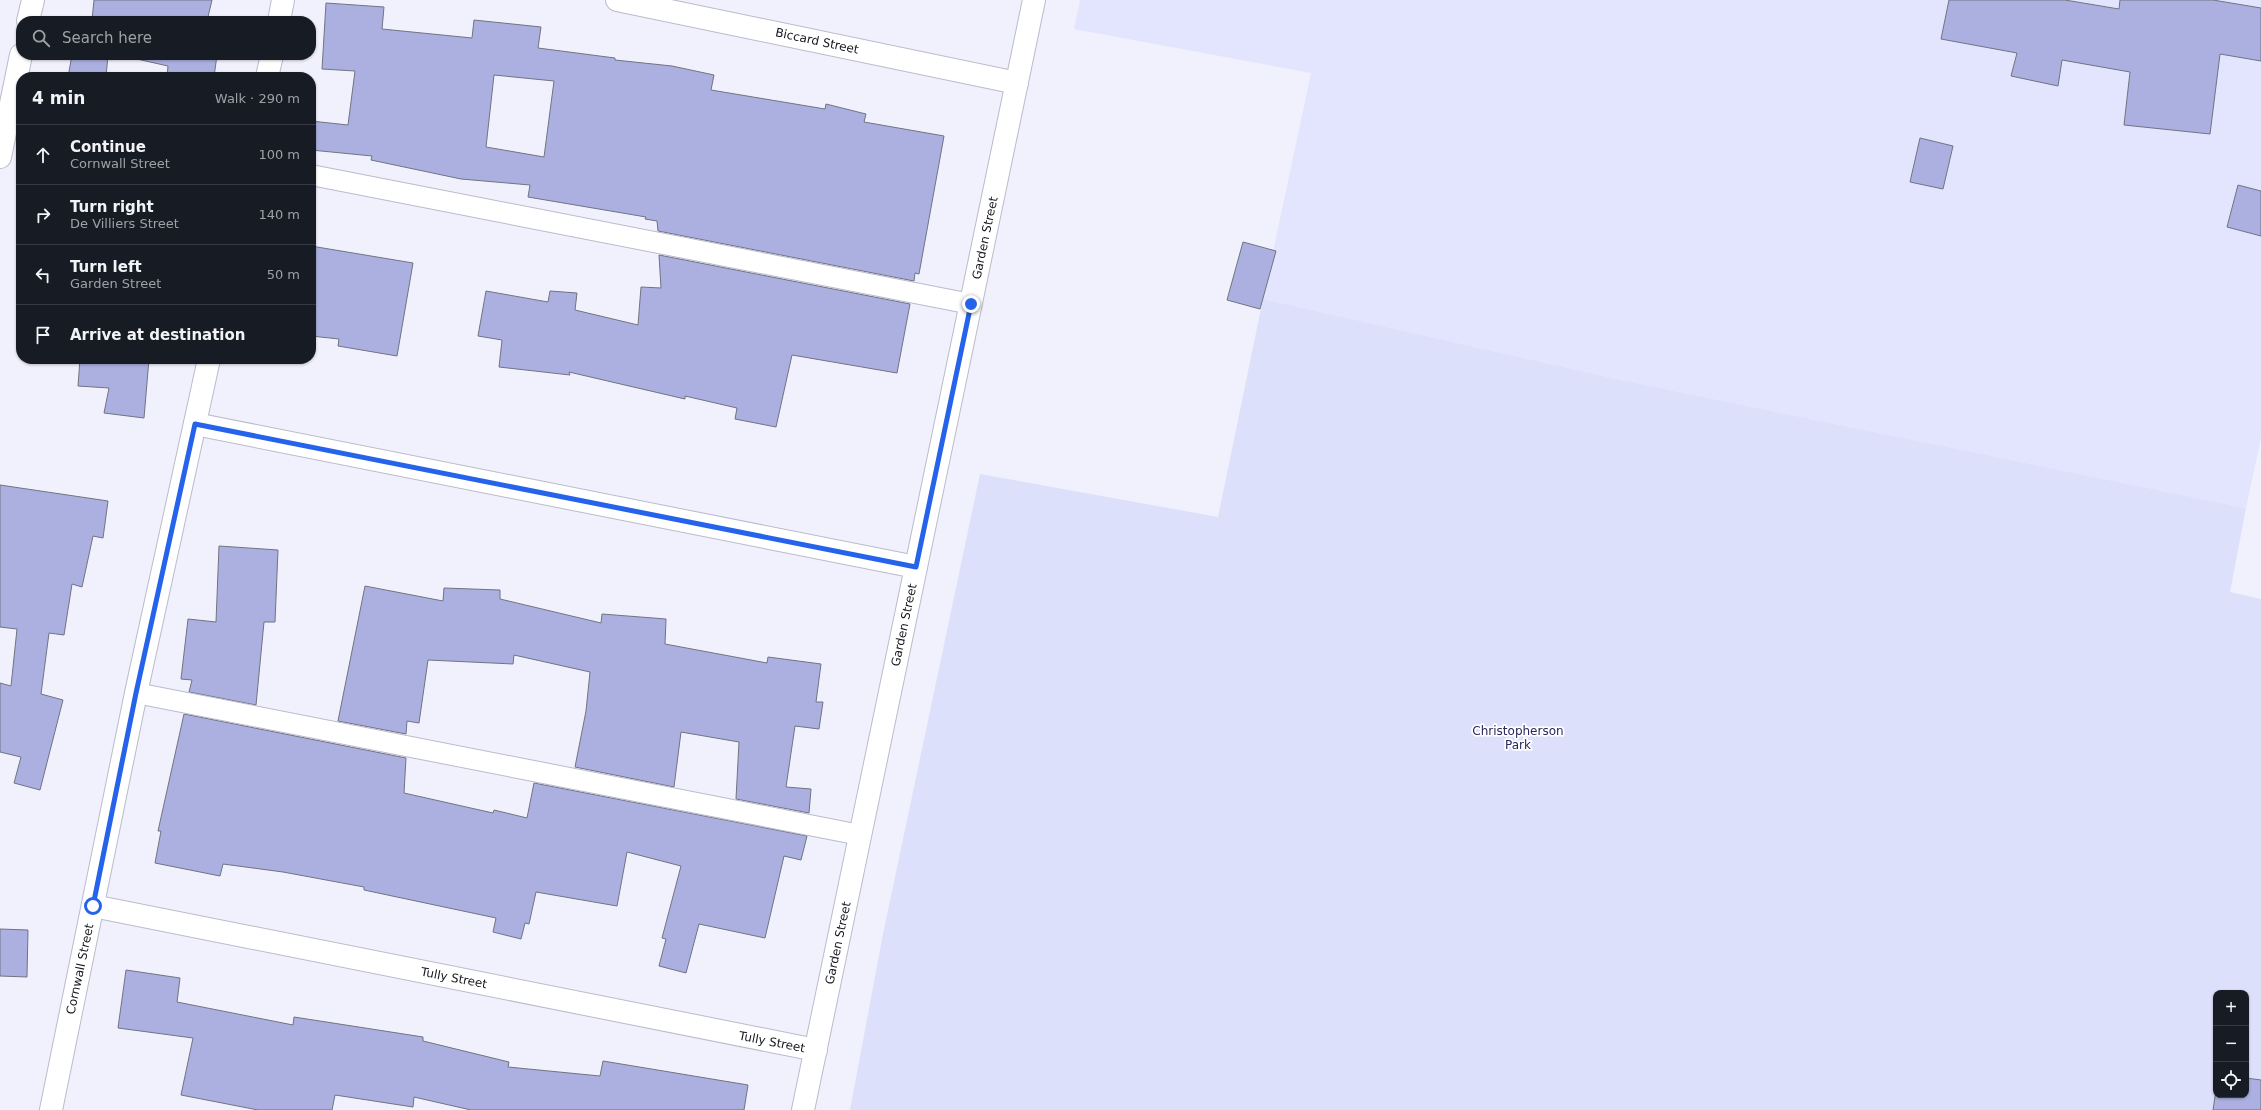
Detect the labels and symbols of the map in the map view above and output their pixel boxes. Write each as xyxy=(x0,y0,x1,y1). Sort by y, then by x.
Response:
street label: Biccard Street xyxy=(774,25,860,57)
street label: Garden Street xyxy=(969,195,1001,281)
route end xyxy=(962,295,980,313)
street label: Garden Street xyxy=(888,582,920,668)
park label: Christopherson Park xyxy=(1472,724,1564,752)
route start xyxy=(84,897,102,915)
street label: Garden Street xyxy=(822,900,854,986)
street label: Cornwall Street xyxy=(64,922,96,1016)
street label: Tully Street xyxy=(419,965,489,991)
street label: Tully Street xyxy=(737,1029,807,1055)

